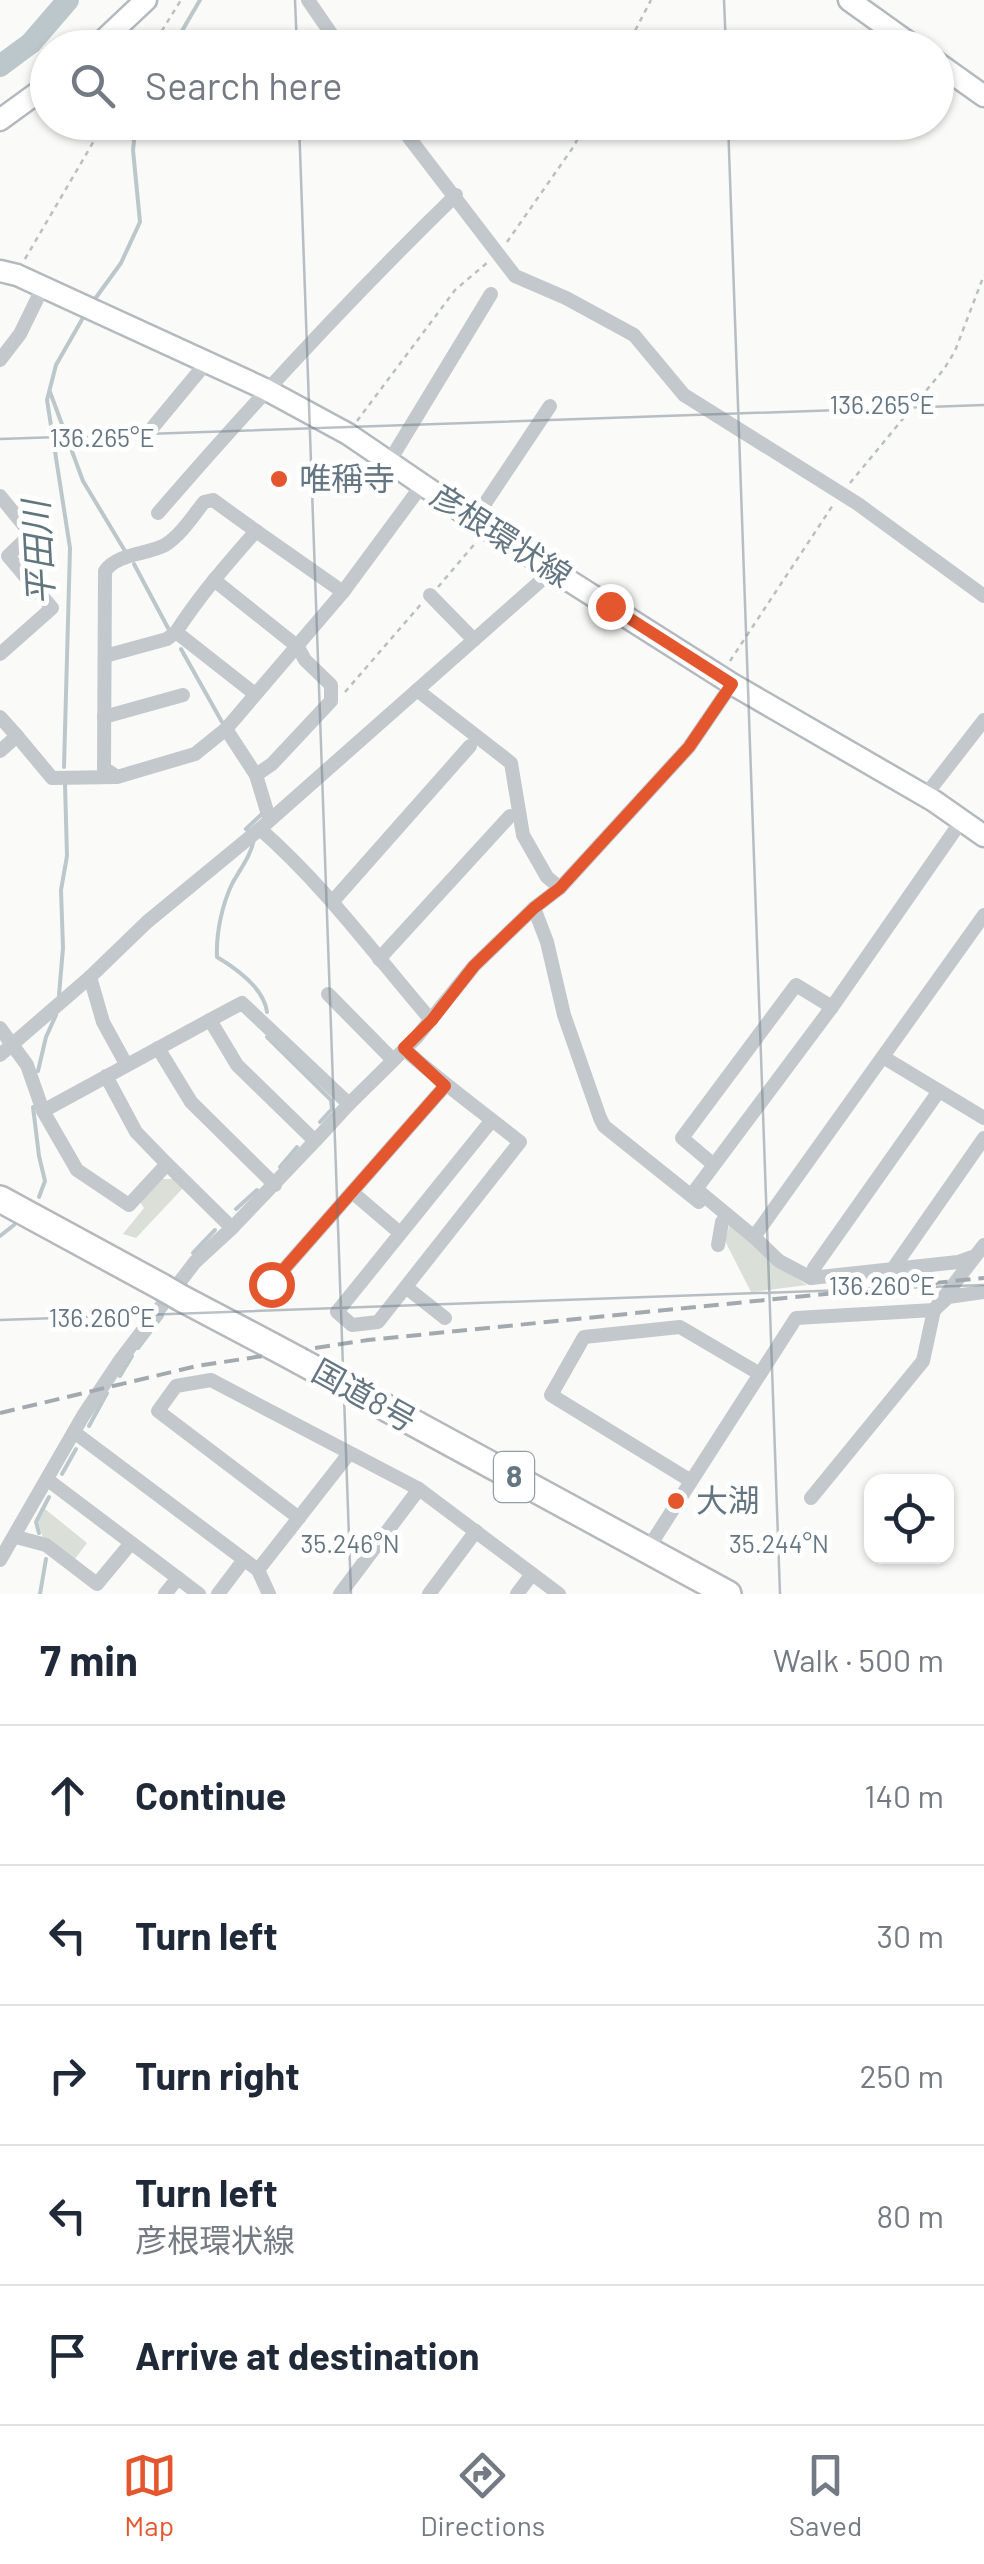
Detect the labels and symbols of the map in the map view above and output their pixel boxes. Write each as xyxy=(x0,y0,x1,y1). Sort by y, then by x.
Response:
text: 136.265°E xyxy=(829,389,935,419)
text: 136.265°E xyxy=(49,422,155,452)
place label: 唯稱寺 xyxy=(299,458,395,496)
marker: 唯稱寺 xyxy=(268,468,290,490)
street label: 彦根環状線 xyxy=(425,475,580,594)
water label: 平田川 xyxy=(13,496,61,607)
route end xyxy=(588,584,634,630)
route start xyxy=(249,1262,295,1308)
text: 136.260°E xyxy=(829,1270,935,1300)
text: 136.260°E xyxy=(49,1302,155,1332)
street label: 国道8号 xyxy=(306,1350,423,1438)
road number: 8 xyxy=(494,1452,534,1502)
place label: 大湖 xyxy=(696,1480,760,1518)
marker: 大湖 xyxy=(665,1490,687,1512)
text: 35.246°N xyxy=(300,1528,400,1558)
text: 35.244°N xyxy=(729,1528,829,1558)

